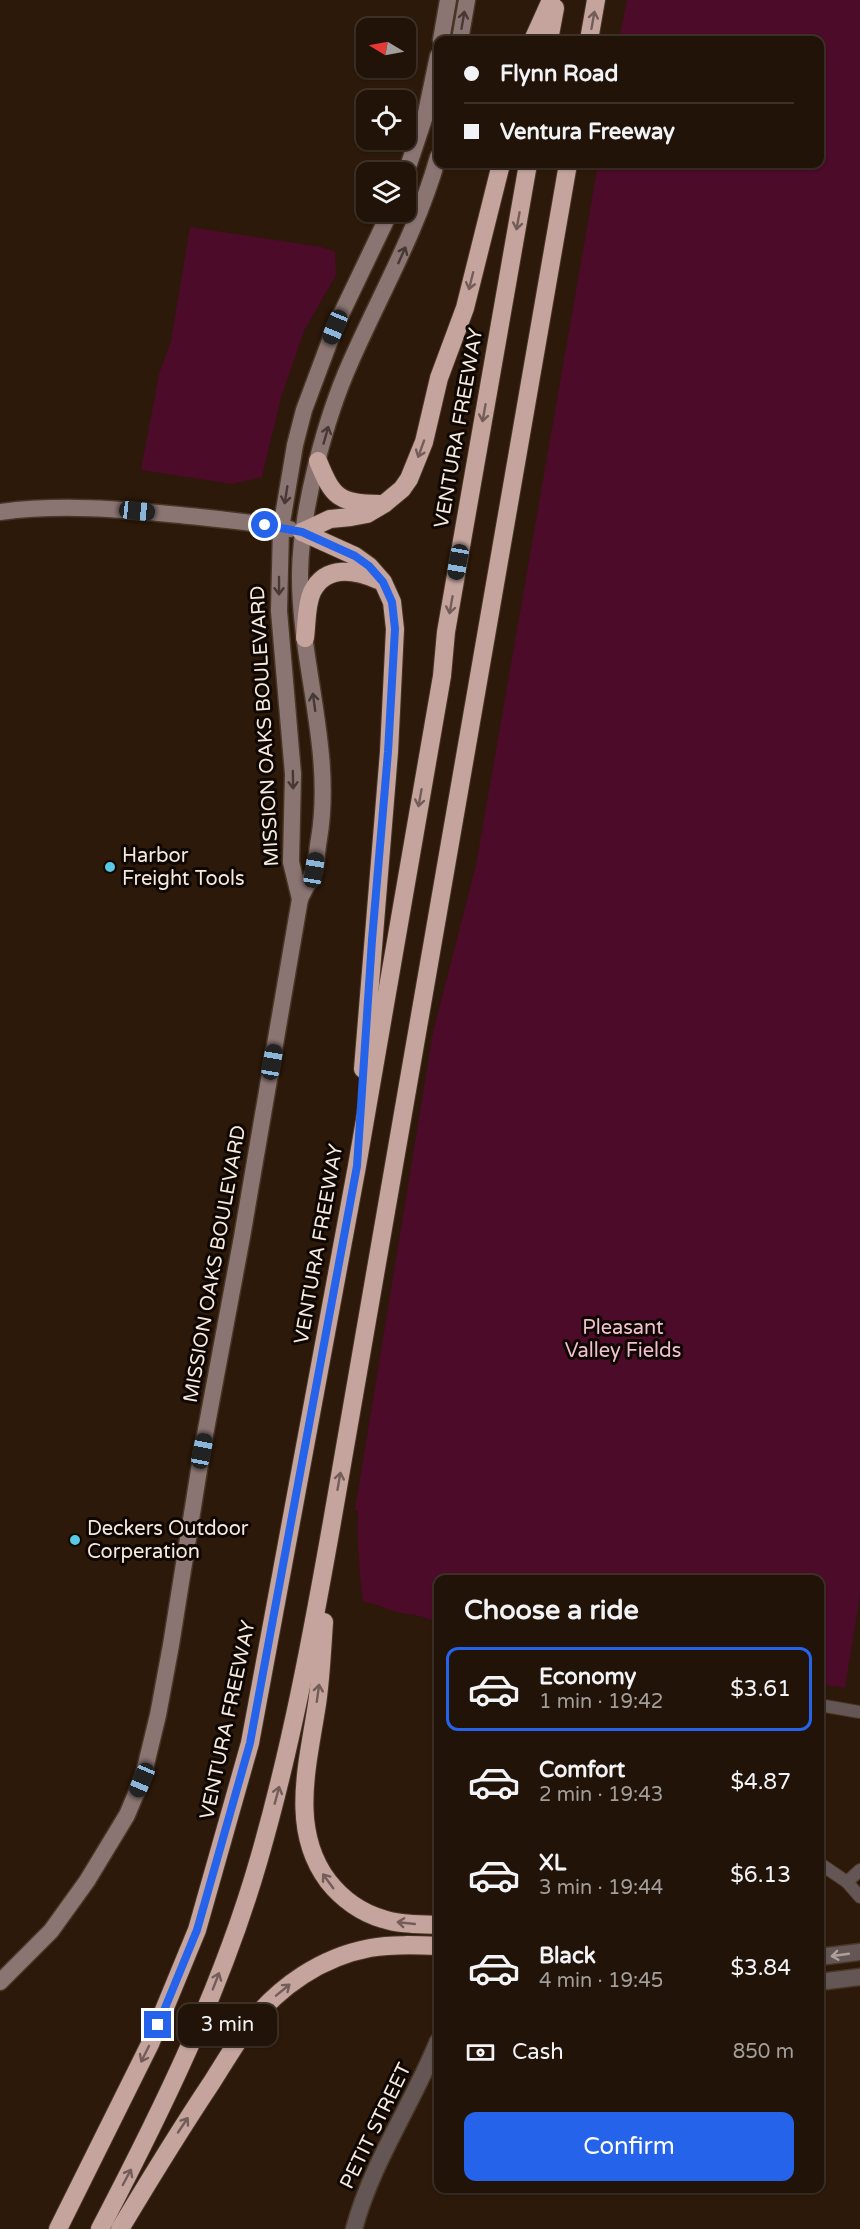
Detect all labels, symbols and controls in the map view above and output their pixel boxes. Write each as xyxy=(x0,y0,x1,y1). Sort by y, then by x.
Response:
one-way arrow xyxy=(458,11,469,31)
one-way arrow xyxy=(587,11,598,31)
north arrow xyxy=(356,18,416,78)
map controls xyxy=(356,18,416,222)
text: Flynn Road xyxy=(500,61,618,87)
button: locate xyxy=(356,90,416,150)
text: Ventura Freeway xyxy=(500,119,675,145)
button: layers xyxy=(356,162,416,222)
one-way arrow xyxy=(512,211,523,230)
one-way arrow xyxy=(396,247,408,265)
one-way arrow xyxy=(465,271,477,290)
car xyxy=(320,307,350,347)
street label: VENTURA FREEWAY xyxy=(430,326,488,530)
one-way arrow xyxy=(478,403,489,423)
one-way arrow xyxy=(321,425,332,444)
one-way arrow xyxy=(414,440,425,458)
one-way arrow xyxy=(280,484,291,504)
car xyxy=(118,500,156,522)
route start xyxy=(251,511,278,538)
car xyxy=(446,543,470,581)
one-way arrow xyxy=(273,576,284,596)
street label: MISSION OAKS BOULEVARD xyxy=(246,585,284,867)
one-way arrow xyxy=(445,595,456,615)
one-way arrow xyxy=(308,692,319,712)
one-way arrow xyxy=(287,770,299,790)
one-way arrow xyxy=(414,787,425,807)
place label: Harbor Freight Tools xyxy=(122,844,244,891)
car xyxy=(302,851,326,889)
marker: Harbor Freight Tools xyxy=(103,860,117,874)
car xyxy=(260,1043,284,1081)
street label: MISSION OAKS BOULEVARD xyxy=(179,1123,251,1405)
street label: VENTURA FREEWAY xyxy=(290,1142,348,1346)
park label: Pleasant Valley Fields xyxy=(565,1316,681,1363)
car xyxy=(190,1432,214,1470)
one-way arrow xyxy=(334,1471,345,1491)
place label: Deckers Outdoor Corperation xyxy=(87,1517,249,1564)
marker: Deckers Outdoor Corperation xyxy=(68,1533,82,1547)
text: Choose a ride xyxy=(464,1594,639,1627)
street label: VENTURA FREEWAY xyxy=(195,1618,261,1822)
icon: car xyxy=(467,1662,521,1716)
text: Economy xyxy=(539,1664,636,1690)
text: $3.61 xyxy=(730,1676,791,1702)
one-way arrow xyxy=(313,1684,324,1703)
text: 1 min · 19:42 xyxy=(539,1690,663,1714)
icon: car xyxy=(467,1755,521,1809)
text: Comfort xyxy=(539,1757,625,1783)
car xyxy=(127,1760,157,1800)
text: $4.87 xyxy=(730,1769,791,1795)
text: 2 min · 19:43 xyxy=(539,1783,663,1807)
one-way arrow xyxy=(271,1786,283,1805)
icon: car xyxy=(467,1848,521,1902)
text: XL xyxy=(539,1850,566,1876)
text: $6.13 xyxy=(730,1862,791,1888)
one-way arrow xyxy=(322,1874,335,1890)
text: 3 min · 19:44 xyxy=(539,1876,663,1900)
one-way arrow xyxy=(396,1917,416,1928)
icon: car xyxy=(467,1941,521,1995)
text: Black xyxy=(539,1943,596,1969)
one-way arrow xyxy=(830,1949,850,1960)
text: $3.84 xyxy=(730,1955,791,1981)
text: 4 min · 19:45 xyxy=(539,1969,663,1993)
one-way arrow xyxy=(212,1972,223,1990)
one-way arrow xyxy=(275,1983,291,1996)
callout: 3 min xyxy=(179,2004,278,2046)
route end xyxy=(144,2011,171,2038)
text: 3 min xyxy=(201,2013,254,2037)
icon: cash xyxy=(464,2036,497,2069)
text: Cash xyxy=(512,2039,564,2065)
text: 850 m xyxy=(733,2040,794,2064)
one-way arrow xyxy=(139,2045,151,2063)
street label: PETIT STREET xyxy=(335,2059,417,2193)
button: Confirm xyxy=(464,2112,794,2181)
one-way arrow xyxy=(177,2118,189,2134)
one-way arrow xyxy=(121,2169,133,2186)

